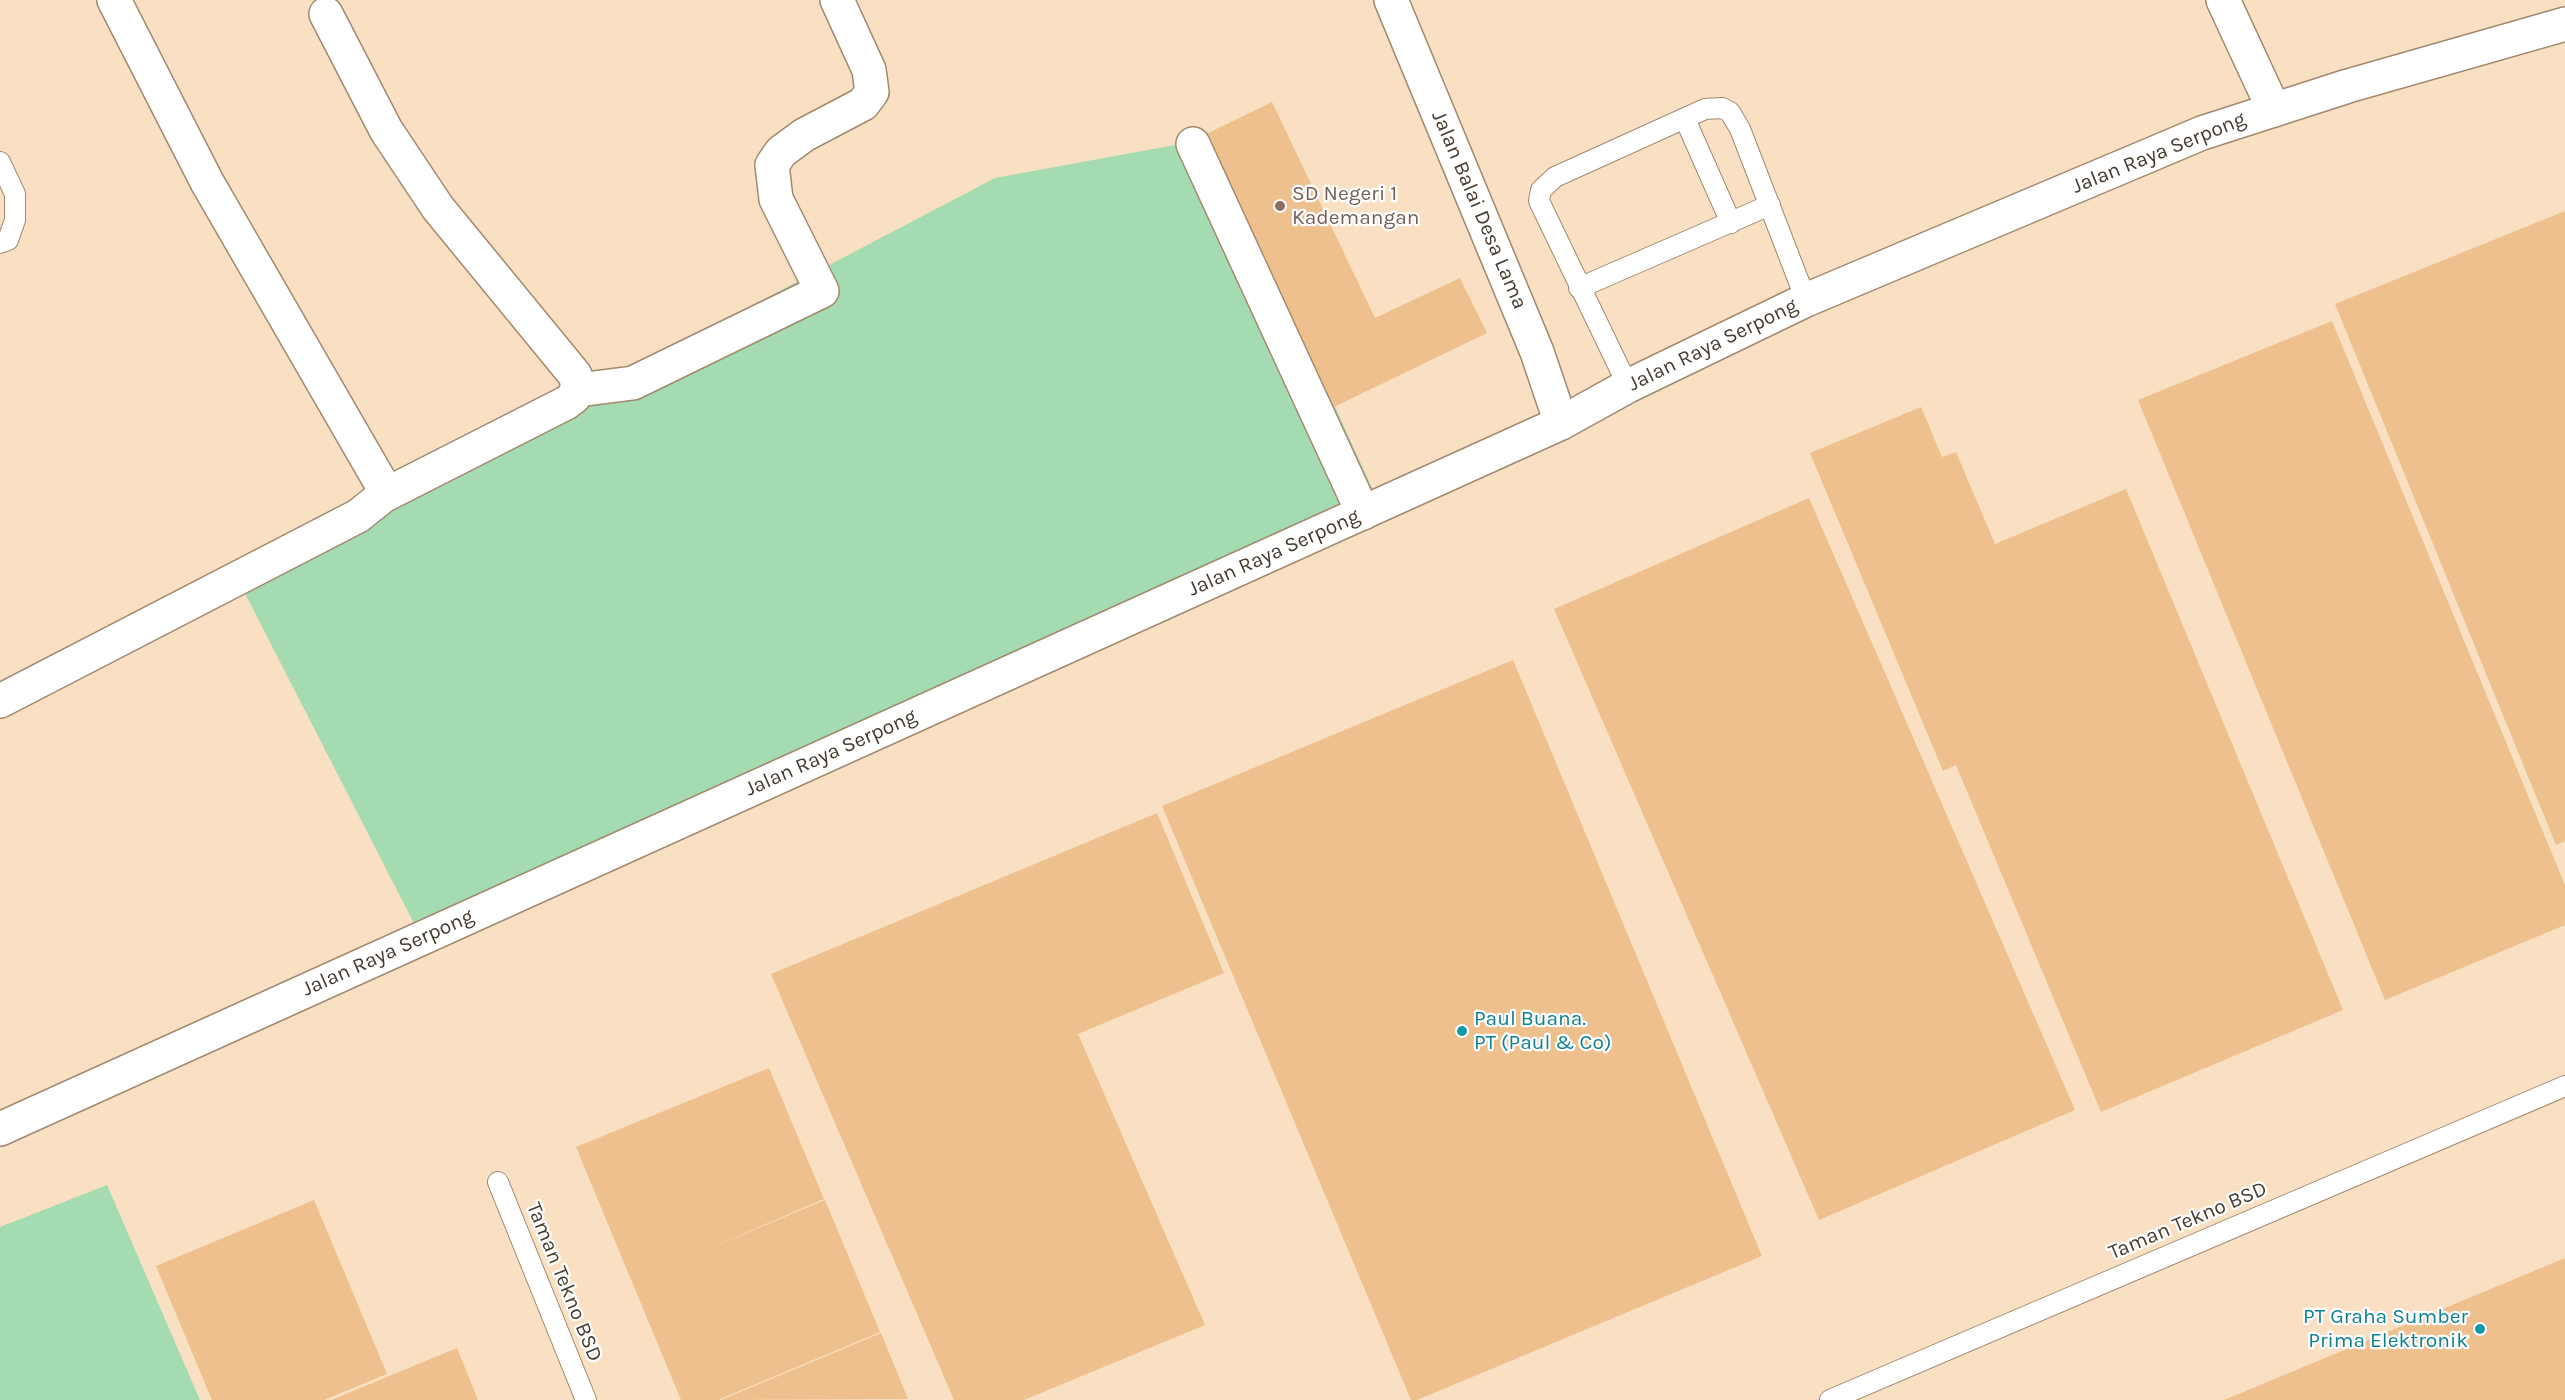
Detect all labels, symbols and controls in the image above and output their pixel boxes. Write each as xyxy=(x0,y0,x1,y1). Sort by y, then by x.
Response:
street label: Jalan Balai Desa Lama xyxy=(1426,107,1532,313)
street label: Jalan Raya Serpong xyxy=(2068,107,2250,199)
place label: SD Negeri 1 Kademangan xyxy=(1292,181,1420,231)
marker: SD Negeri 1 Kademangan xyxy=(1273,199,1287,213)
street label: Jalan Raya Serpong xyxy=(1624,293,1802,397)
street label: Jalan Raya Serpong xyxy=(1184,504,1364,602)
street label: Jalan Raya Serpong xyxy=(741,704,921,802)
street label: Jalan Raya Serpong xyxy=(298,904,478,1002)
place label: Paul Buana. PT (Paul & Co) xyxy=(1474,1006,1611,1056)
marker: Paul Buana. PT (Paul & Co) xyxy=(1455,1024,1469,1038)
street label: Taman Tekno BSD xyxy=(2105,1176,2271,1266)
street label: Taman Tekno BSD xyxy=(521,1199,607,1365)
place label: PT Graha Sumber Prima Elektronik xyxy=(2303,1304,2468,1354)
marker: PT Graha Sumber Prima Elektronik xyxy=(2473,1322,2487,1336)

